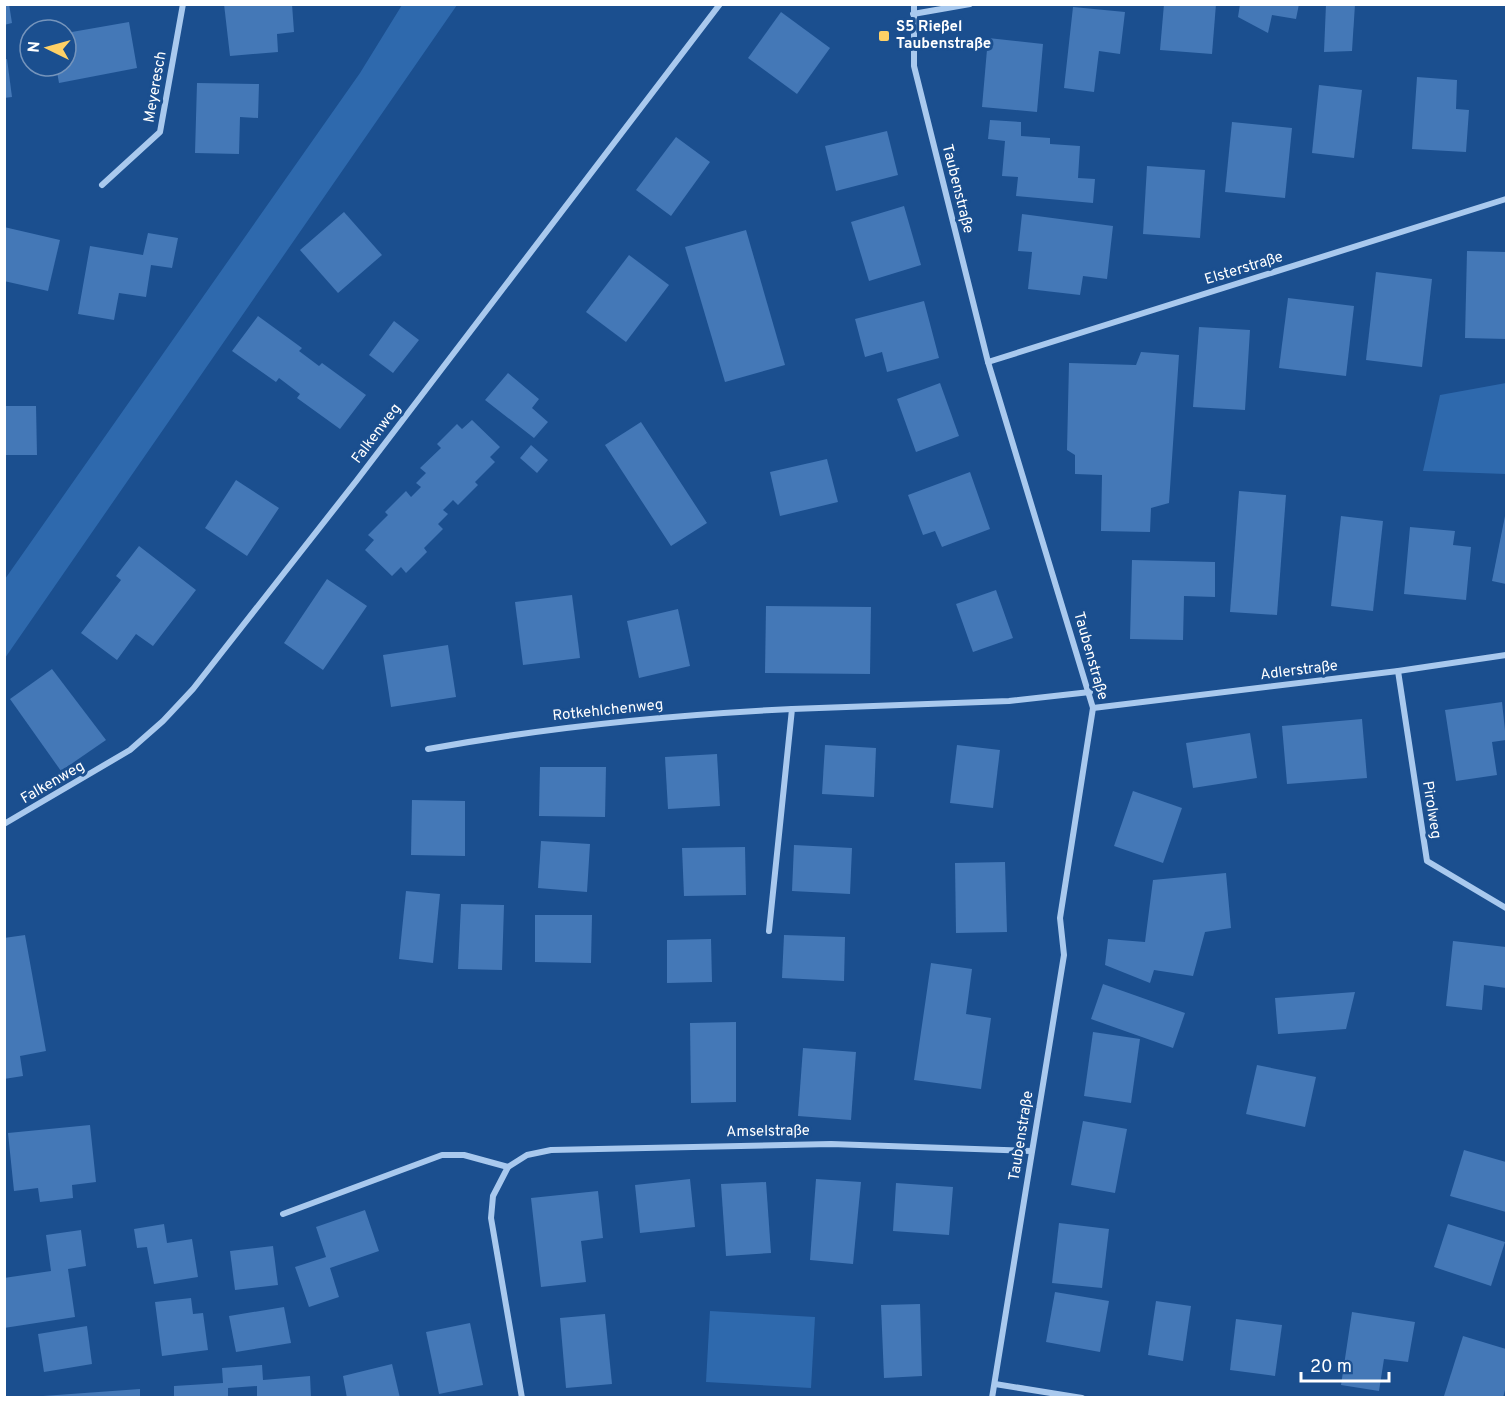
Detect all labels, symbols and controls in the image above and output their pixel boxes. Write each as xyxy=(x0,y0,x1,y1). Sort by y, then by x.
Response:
north arrow xyxy=(18,18,78,78)
place label: S5 Rießel Taubenstraße xyxy=(896,18,991,54)
marker: S5 Rießel Taubenstraße xyxy=(877,29,891,43)
text: N xyxy=(25,40,46,53)
street label: Meyeresch xyxy=(140,50,172,124)
street label: Taubenstraße xyxy=(937,142,977,236)
street label: Elsterstraße xyxy=(1203,248,1285,290)
street label: Falkenweg xyxy=(348,400,406,468)
street label: Taubenstraße xyxy=(1068,610,1112,702)
street label: Adlerstraße xyxy=(1259,657,1339,685)
street label: Rotkehlchenweg xyxy=(552,696,664,726)
street label: Falkenweg xyxy=(18,757,88,809)
street label: Pirolweg xyxy=(1417,780,1445,840)
street label: Taubenstraße xyxy=(1005,1089,1039,1183)
street label: Amselstraße xyxy=(726,1122,810,1142)
scale bar xyxy=(1301,1345,1390,1383)
text: 20 m xyxy=(1310,1356,1352,1379)

